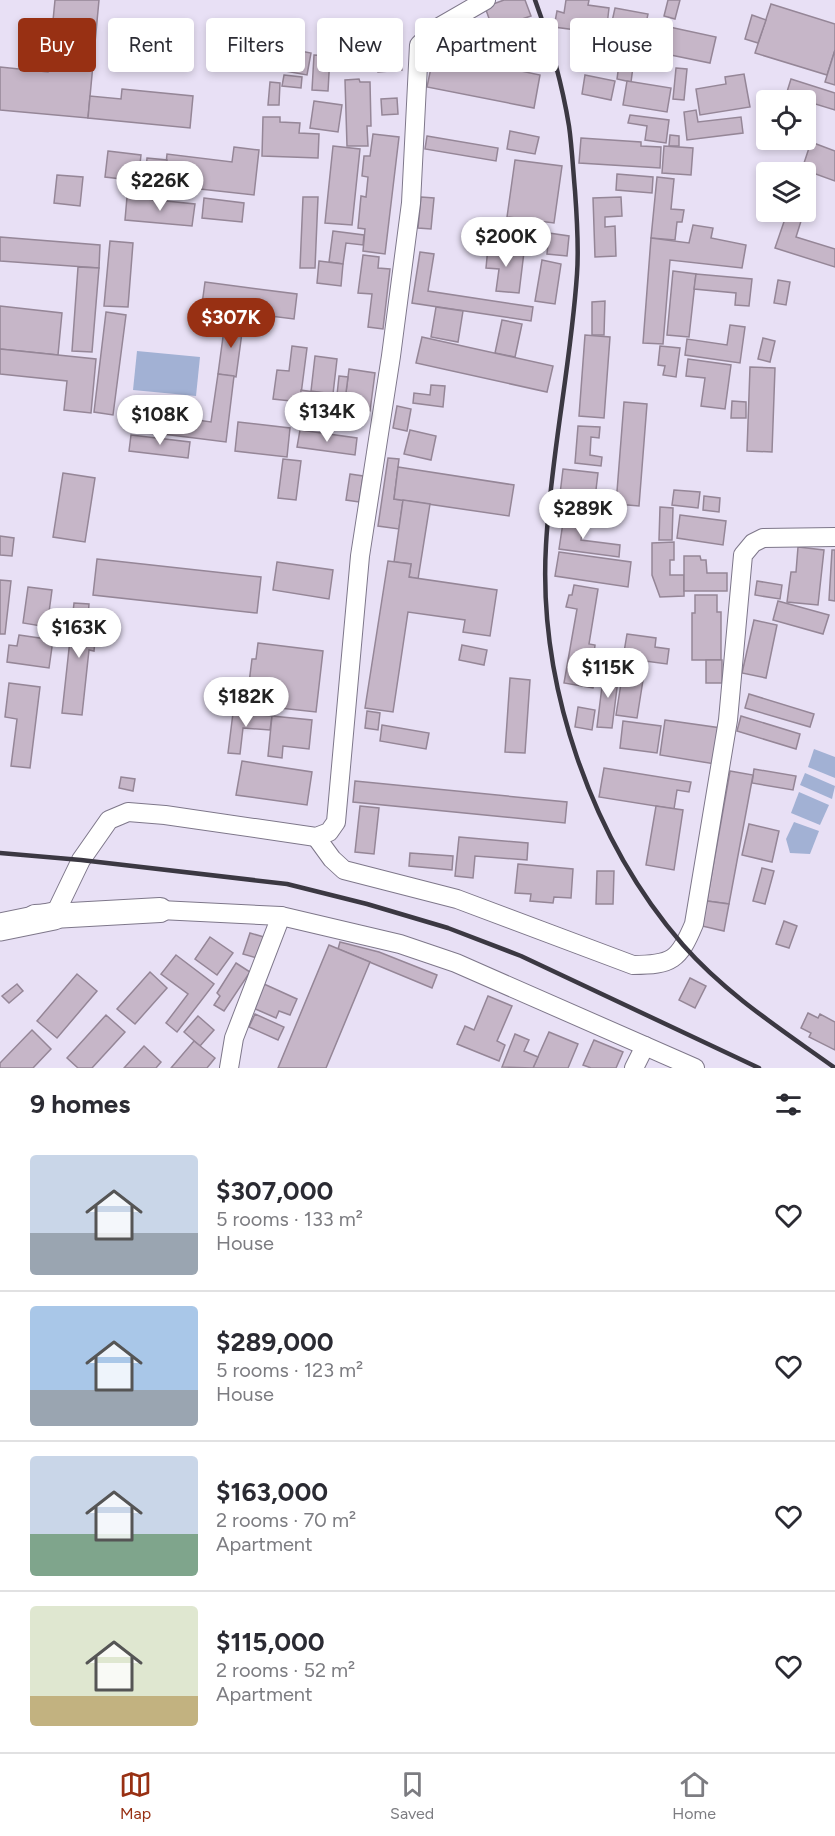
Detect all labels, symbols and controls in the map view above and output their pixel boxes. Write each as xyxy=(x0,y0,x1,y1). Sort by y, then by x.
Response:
chip: Buy xyxy=(18,18,96,72)
chip: Rent xyxy=(108,18,194,72)
chip: Filters xyxy=(206,18,305,72)
chip: New xyxy=(317,18,403,72)
chip: Apartment xyxy=(415,18,558,72)
chip: House xyxy=(570,18,673,72)
map controls xyxy=(756,90,816,222)
button: locate xyxy=(756,90,816,150)
pin: $226K xyxy=(118,161,202,212)
button: layers xyxy=(756,162,816,222)
text: $226K xyxy=(130,168,190,192)
pin: $200K xyxy=(464,217,548,268)
text: $200K xyxy=(475,224,537,248)
pin: $307K xyxy=(189,298,273,349)
text: $307K xyxy=(201,305,261,329)
pin: $134K xyxy=(285,392,369,443)
pin: $108K xyxy=(118,395,202,446)
text: $134K xyxy=(299,399,355,423)
text: $108K xyxy=(131,402,189,426)
pin: $289K xyxy=(541,489,625,540)
text: $289K xyxy=(553,496,613,520)
pin: $163K xyxy=(37,608,121,659)
text: $163K xyxy=(51,615,107,639)
pin: $115K xyxy=(566,648,650,699)
text: $115K xyxy=(582,655,634,679)
pin: $182K xyxy=(204,677,288,728)
text: $182K xyxy=(218,684,274,708)
text: 9 homes xyxy=(30,1088,130,1120)
icon: filters xyxy=(772,1088,805,1121)
text: $307,000 xyxy=(216,1175,333,1207)
icon: home xyxy=(78,1179,150,1251)
icon: heart xyxy=(772,1199,805,1232)
text: 5 rooms · 133 m² xyxy=(216,1207,363,1231)
text: House xyxy=(216,1231,274,1255)
text: $289,000 xyxy=(216,1326,334,1358)
icon: home xyxy=(78,1330,150,1402)
icon: heart xyxy=(772,1350,805,1383)
text: 5 rooms · 123 m² xyxy=(216,1358,363,1382)
text: House xyxy=(216,1382,274,1406)
text: $163,000 xyxy=(216,1476,328,1508)
icon: home xyxy=(78,1480,150,1552)
icon: heart xyxy=(772,1500,805,1533)
text: 2 rooms · 70 m² xyxy=(216,1508,356,1532)
text: Apartment xyxy=(216,1532,313,1556)
text: $115,000 xyxy=(216,1626,325,1658)
icon: home xyxy=(78,1630,150,1702)
icon: heart xyxy=(772,1650,805,1683)
text: 2 rooms · 52 m² xyxy=(216,1658,355,1682)
text: Apartment xyxy=(216,1682,313,1706)
tab: Map xyxy=(119,1768,152,1823)
tab: Saved xyxy=(390,1768,434,1823)
tab: Home xyxy=(672,1768,716,1823)

